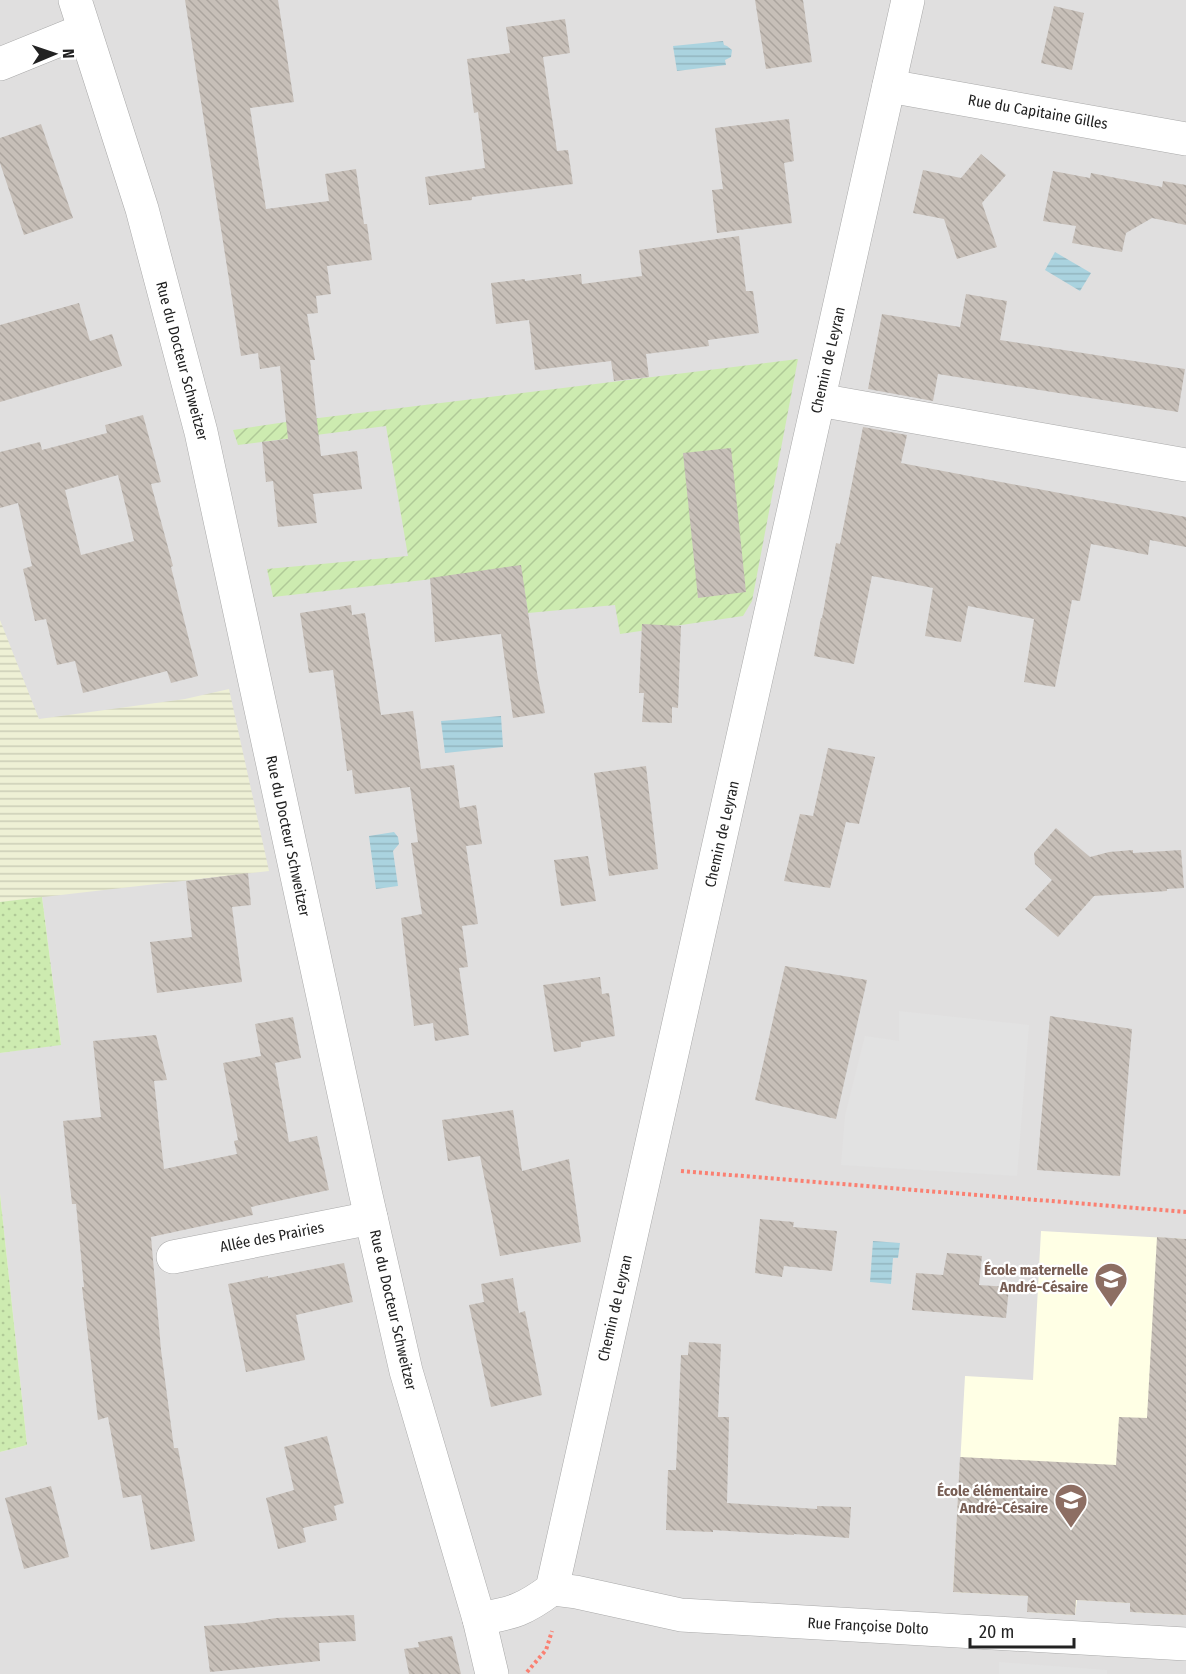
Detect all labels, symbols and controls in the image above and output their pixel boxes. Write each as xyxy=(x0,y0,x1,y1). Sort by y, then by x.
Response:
north arrow xyxy=(24,24,84,84)
text: N xyxy=(59,48,78,59)
street label: Rue du Capitaine Gilles xyxy=(967,91,1109,133)
street label: Rue du Docteur Schweitzer xyxy=(152,279,212,443)
street label: Chemin de Leyran xyxy=(807,305,849,415)
street label: Rue du Docteur Schweitzer xyxy=(262,754,314,919)
street label: Chemin de Leyran xyxy=(701,779,743,889)
street label: Allée des Prairies xyxy=(218,1218,326,1256)
street label: Rue du Docteur Schweitzer xyxy=(366,1228,420,1393)
street label: Chemin de Leyran xyxy=(594,1253,636,1363)
place label: École maternelle André-Césaire xyxy=(984,1261,1088,1296)
school or university icon: École maternelle André-Césaire xyxy=(1093,1261,1129,1308)
place label: École élémentaire André-Césaire xyxy=(937,1482,1048,1517)
school or university icon: École élémentaire André-Césaire xyxy=(1053,1482,1089,1529)
scale bar xyxy=(970,1611,1074,1649)
street label: Rue Françoise Dolto xyxy=(807,1614,929,1638)
text: 20 m xyxy=(979,1621,1014,1643)

